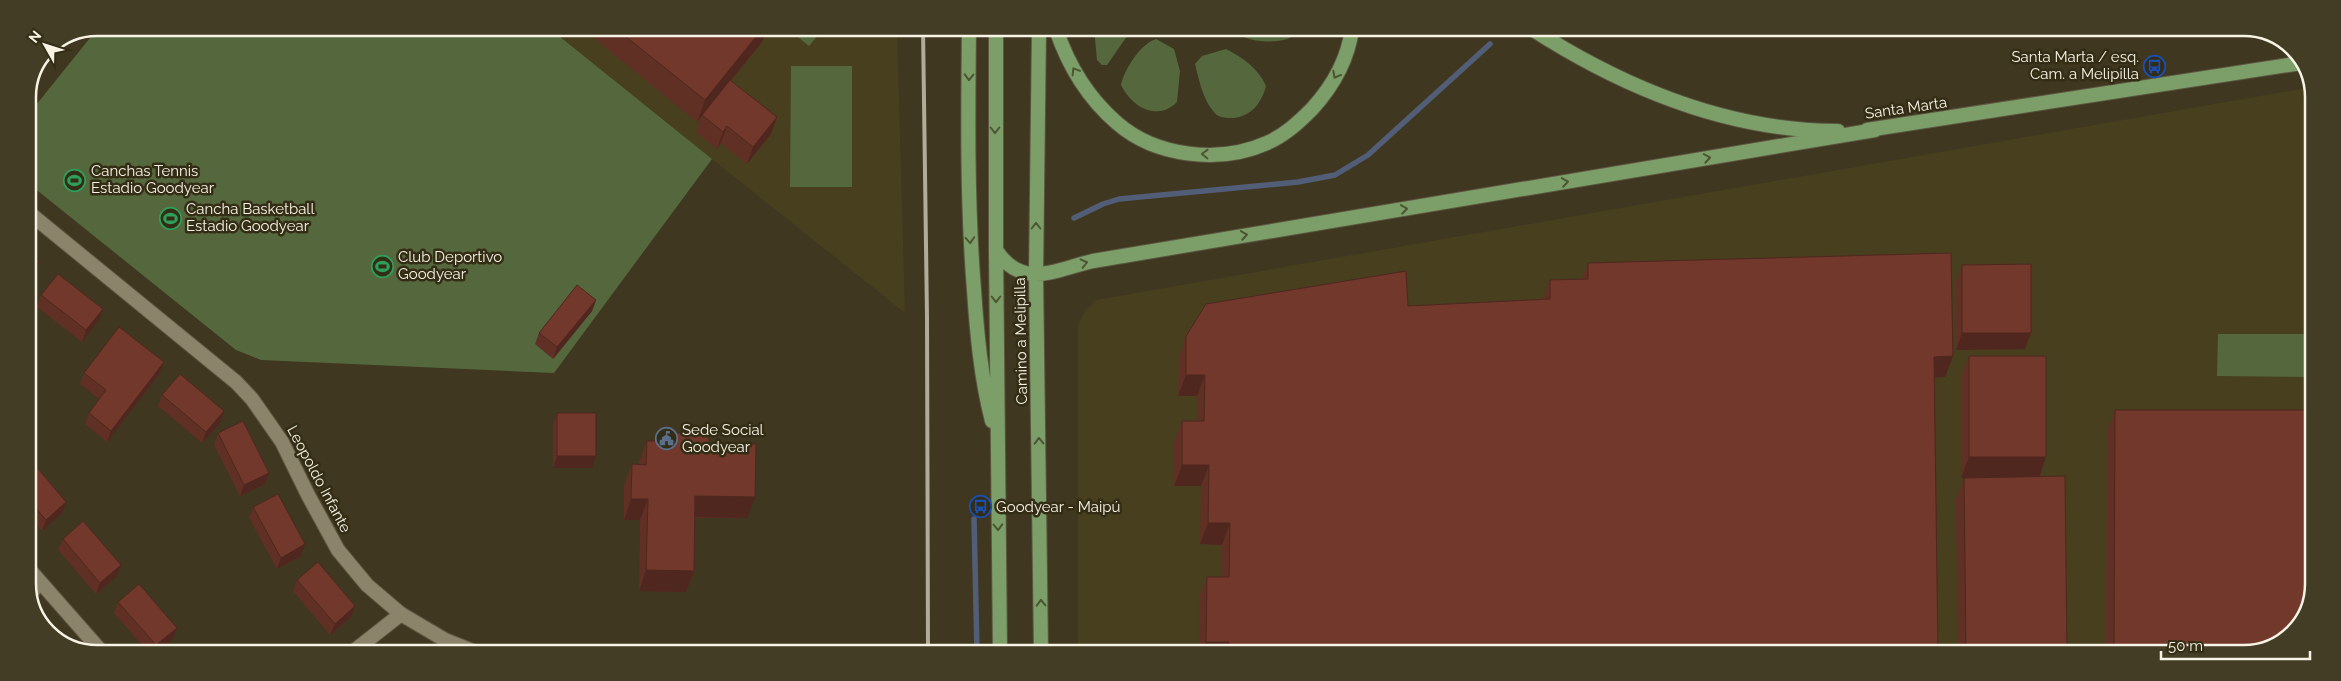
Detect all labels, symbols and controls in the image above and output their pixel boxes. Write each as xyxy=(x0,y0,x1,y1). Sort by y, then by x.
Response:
north arrow xyxy=(20,20,70,70)
text: N xyxy=(25,28,44,46)
place label: Santa Marta / esq. Cam. a Melipilla xyxy=(2011,48,2139,83)
bus stop icon: Santa Marta / esq. Cam. a Melipilla xyxy=(2143,54,2167,78)
one-way arrow xyxy=(1071,67,1081,76)
one-way arrow xyxy=(1332,69,1342,78)
one-way arrow xyxy=(964,74,974,81)
street label: Santa Marta xyxy=(1864,93,1948,123)
one-way arrow xyxy=(990,126,1000,134)
one-way arrow xyxy=(1201,149,1208,159)
one-way arrow xyxy=(1703,154,1712,164)
place label: Canchas Tennis Estadio Goodyear xyxy=(91,162,215,197)
sports icon: Canchas Tennis Estadio Goodyear xyxy=(63,168,87,192)
one-way arrow xyxy=(1560,178,1569,188)
place label: Cancha Basketball Estadio Goodyear xyxy=(186,200,315,235)
one-way arrow xyxy=(1400,204,1409,214)
sports icon: Cancha Basketball Estadio Goodyear xyxy=(158,206,182,230)
one-way arrow xyxy=(1031,222,1041,230)
one-way arrow xyxy=(1240,231,1248,241)
one-way arrow xyxy=(965,236,976,244)
place label: Club Deportivo Goodyear xyxy=(398,248,502,283)
sports icon: Club Deportivo Goodyear xyxy=(370,254,394,278)
one-way arrow xyxy=(1079,258,1088,269)
street label: Camino a Melipilla xyxy=(1011,277,1031,405)
one-way arrow xyxy=(991,295,1001,303)
place label: Sede Social Goodyear xyxy=(682,421,765,456)
street label: Leopoldo Infante xyxy=(283,422,355,536)
public building icon: Sede Social Goodyear xyxy=(654,427,678,451)
one-way arrow xyxy=(1034,437,1044,444)
bus stop icon: Goodyear - Maipú xyxy=(968,495,992,519)
place label: Goodyear - Maipú xyxy=(996,498,1120,516)
one-way arrow xyxy=(993,524,1003,531)
one-way arrow xyxy=(1036,599,1046,607)
scale bar xyxy=(2161,628,2310,660)
text: 50 m xyxy=(2168,637,2203,655)

